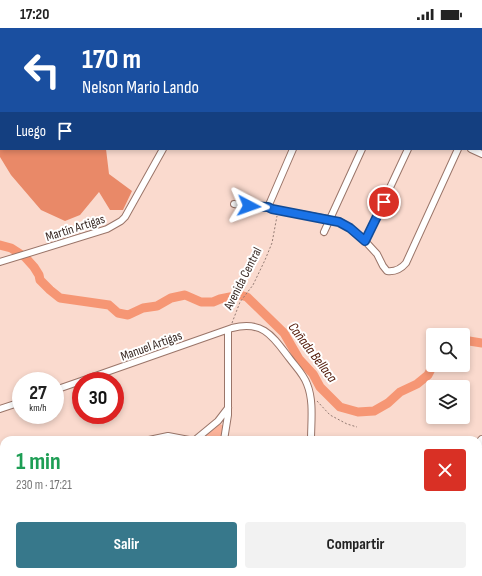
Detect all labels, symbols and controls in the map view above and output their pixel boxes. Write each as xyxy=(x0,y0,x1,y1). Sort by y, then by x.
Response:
text: 17:20 xyxy=(20,5,49,24)
text: 170 m xyxy=(82,43,141,76)
icon: left xyxy=(16,44,68,96)
text: Nelson Mario Lando xyxy=(82,77,199,98)
icon: arrive xyxy=(54,120,76,142)
text: Luego xyxy=(16,122,46,141)
position arrow xyxy=(228,185,270,227)
pin xyxy=(367,185,401,219)
icon: arrive xyxy=(373,191,395,213)
street label: Martín Artigas xyxy=(44,211,107,245)
street label: Avenida Central xyxy=(220,245,265,313)
water label: Cañada Bellaca xyxy=(284,319,341,386)
street label: Manuel Artigas xyxy=(118,327,185,364)
map controls xyxy=(426,328,470,424)
button: search xyxy=(426,328,470,372)
speed limit sign: 30 xyxy=(72,372,124,424)
button: layers xyxy=(426,380,470,424)
text: 27 xyxy=(29,381,47,405)
text: km/h xyxy=(29,402,47,414)
text: 1 min xyxy=(16,447,61,476)
button: close xyxy=(424,449,466,491)
text: 230 m · 17:21 xyxy=(16,477,72,493)
button: Salir xyxy=(16,522,237,568)
button: Compartir xyxy=(245,522,466,568)

